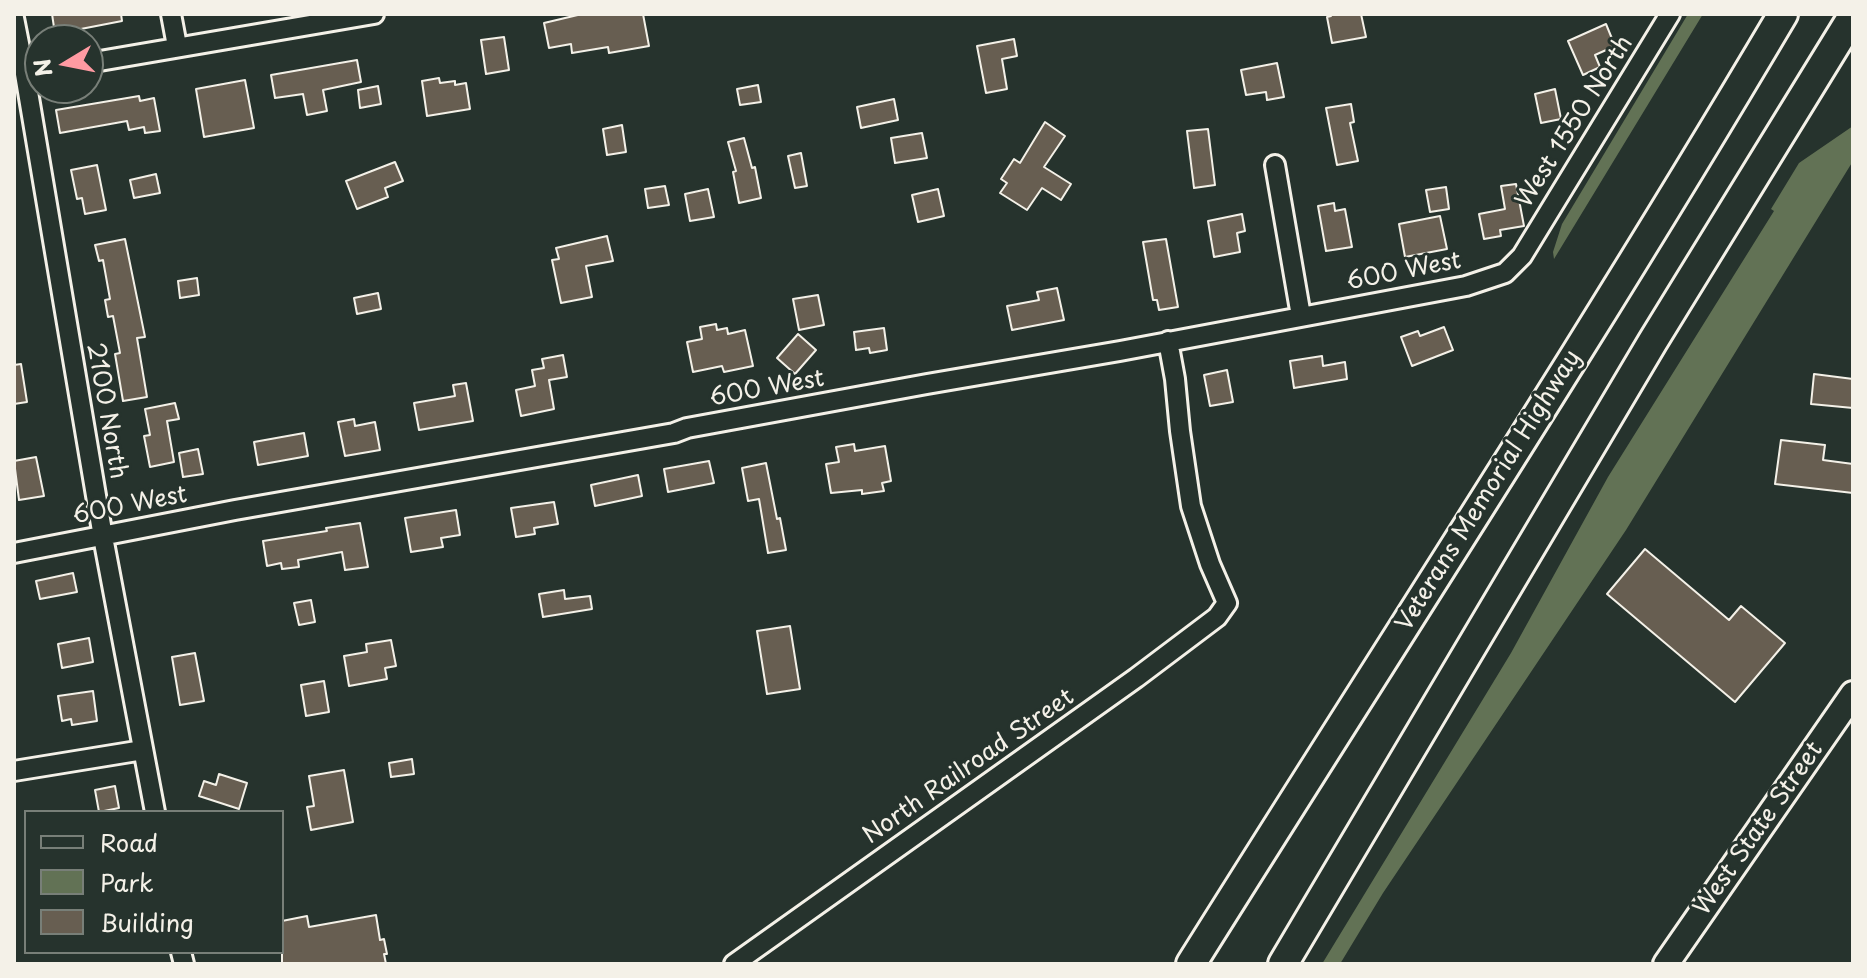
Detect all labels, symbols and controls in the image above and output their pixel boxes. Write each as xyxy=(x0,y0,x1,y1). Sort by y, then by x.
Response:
north arrow xyxy=(24,24,104,104)
street label: West 1550 North xyxy=(1511,31,1639,213)
text: N xyxy=(24,56,60,79)
street label: 600 West xyxy=(1344,247,1464,297)
street label: 2100 North xyxy=(80,341,132,481)
street label: Veterans Memorial Highway xyxy=(1390,345,1588,637)
street label: 600 West xyxy=(707,365,827,413)
street label: 600 West xyxy=(70,481,190,531)
street label: North Railroad Street xyxy=(858,683,1080,851)
street label: West State Street xyxy=(1688,737,1830,921)
legend xyxy=(24,810,284,954)
text: Road xyxy=(100,824,158,860)
text: Park xyxy=(100,864,154,900)
text: Building xyxy=(100,904,194,940)

